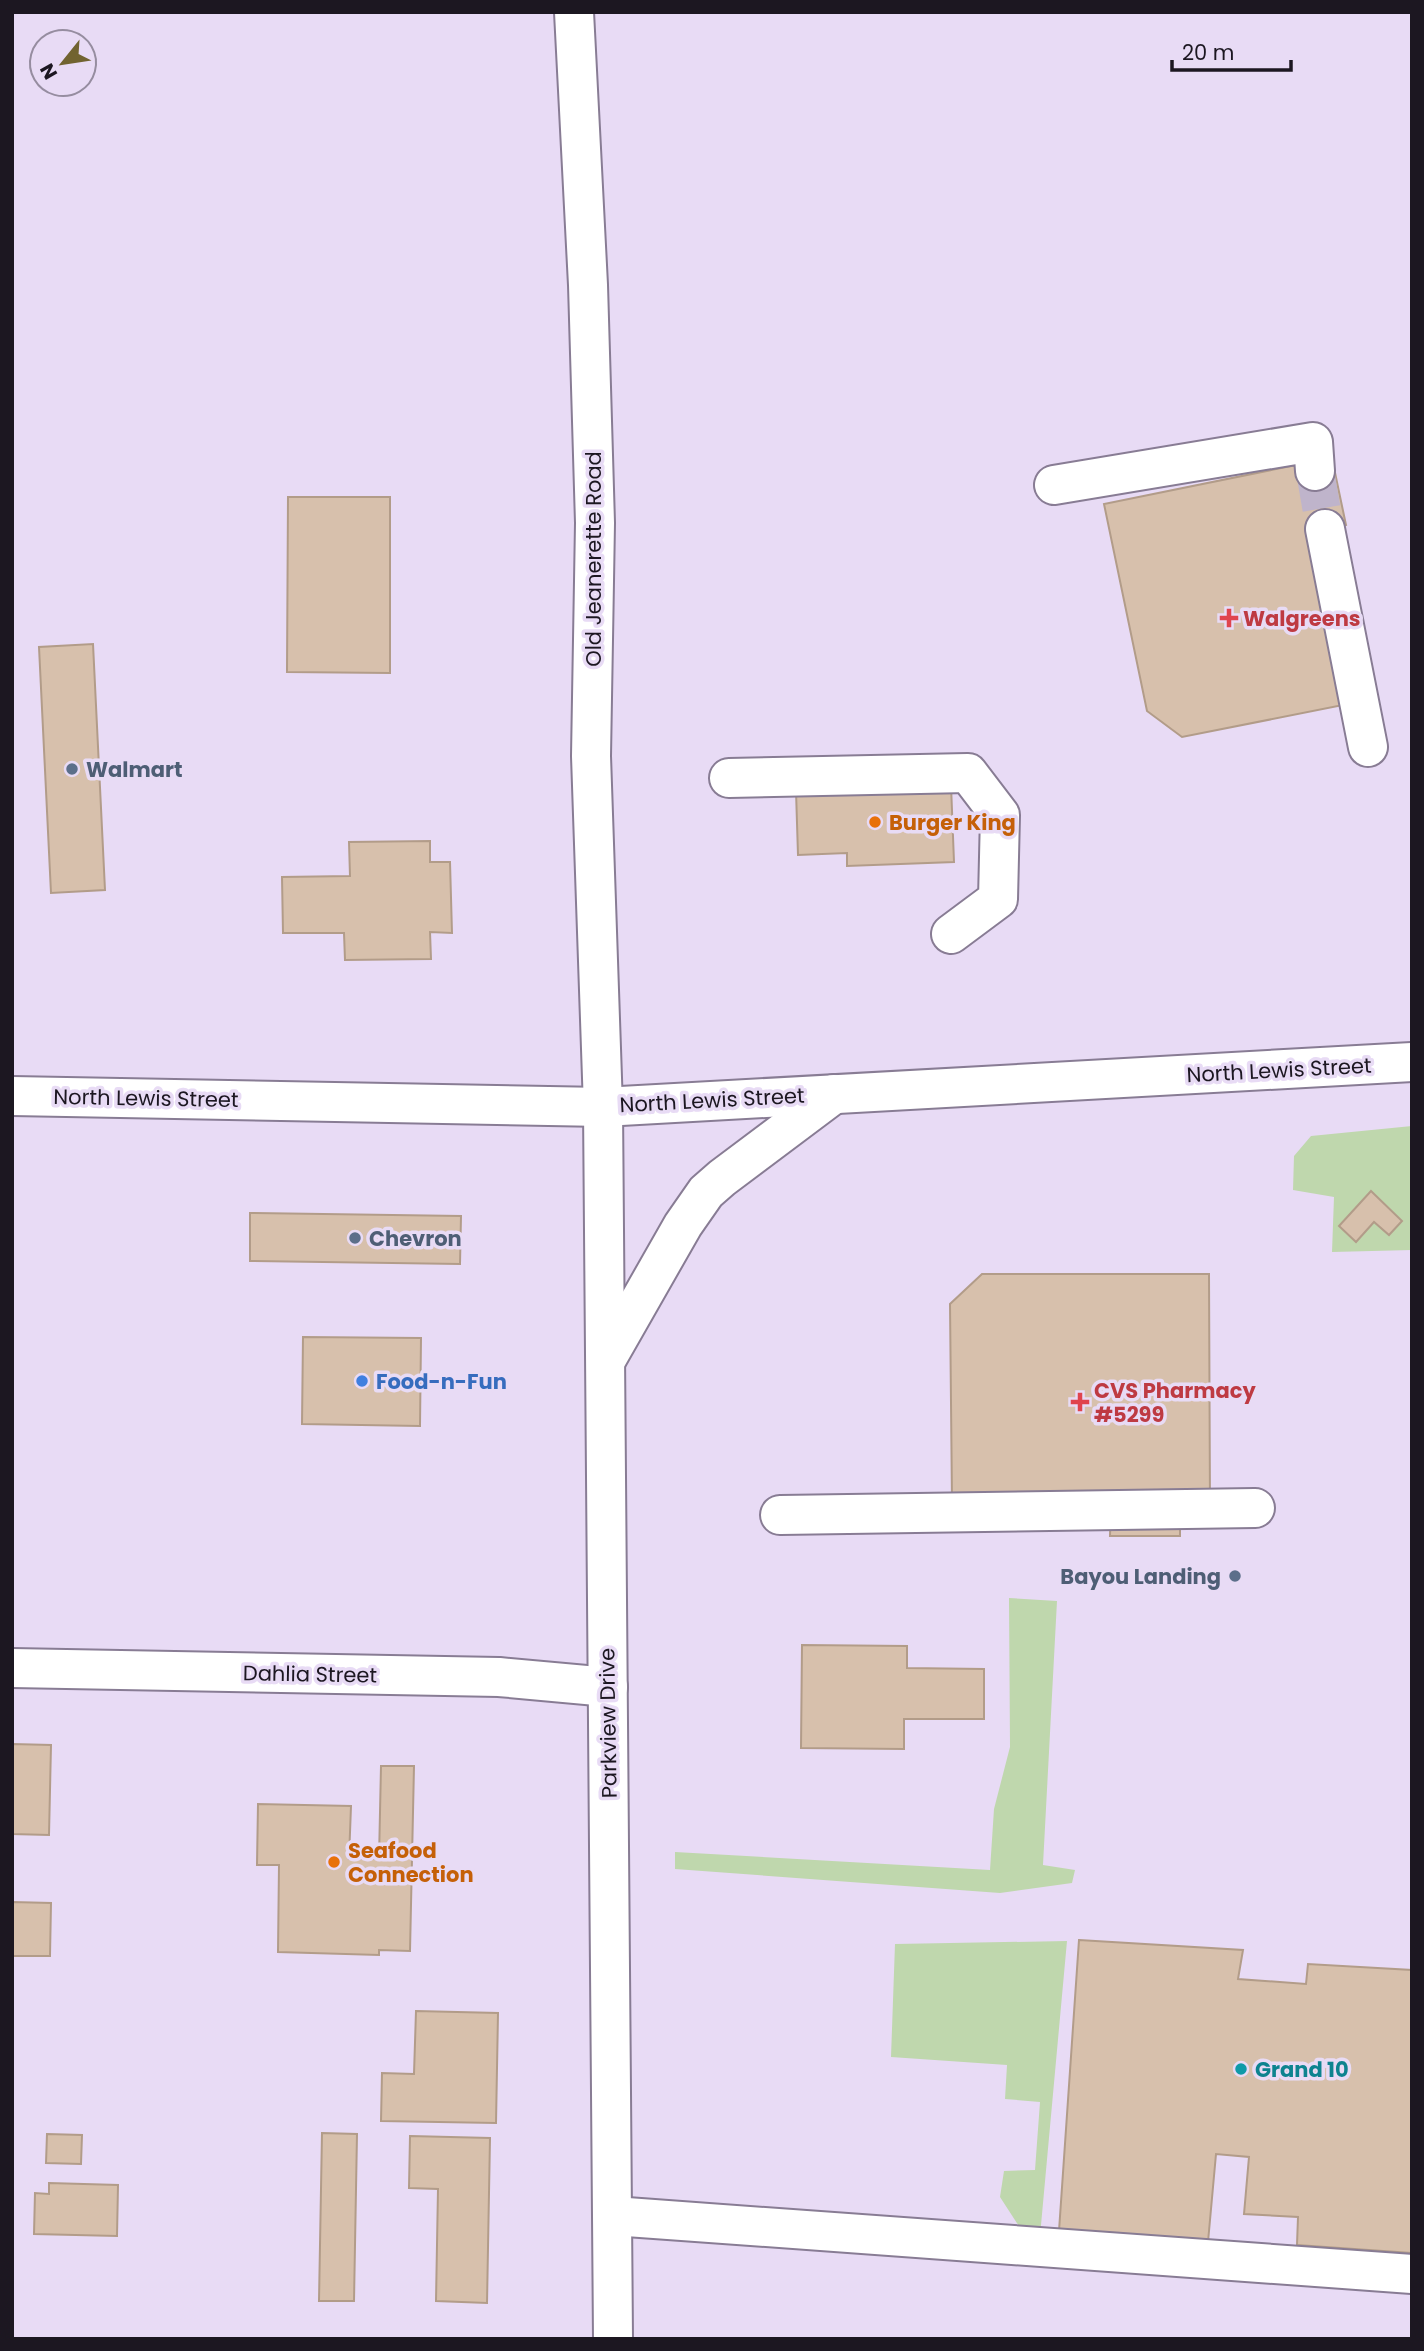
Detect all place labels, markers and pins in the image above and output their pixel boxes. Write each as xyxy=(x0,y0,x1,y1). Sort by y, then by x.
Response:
place label: Walgreens xyxy=(1243,604,1361,633)
marker: Walgreens xyxy=(1221,610,1237,626)
place label: Walmart xyxy=(86,755,183,784)
marker: Walmart xyxy=(64,761,80,777)
place label: Burger King xyxy=(889,808,1016,837)
marker: Burger King xyxy=(867,814,883,830)
place label: Chevron xyxy=(369,1224,462,1253)
marker: Chevron xyxy=(347,1230,363,1246)
place label: Food-n-Fun xyxy=(376,1367,507,1396)
marker: Food-n-Fun xyxy=(354,1373,370,1389)
place label: CVS Pharmacy #5299 xyxy=(1094,1376,1256,1429)
marker: CVS Pharmacy #5299 xyxy=(1072,1394,1088,1410)
place label: Bayou Landing xyxy=(1060,1562,1221,1591)
marker: Bayou Landing xyxy=(1227,1568,1243,1584)
place label: Seafood Connection xyxy=(348,1836,474,1889)
marker: Seafood Connection xyxy=(326,1854,342,1870)
place label: Grand 10 xyxy=(1255,2055,1349,2084)
marker: Grand 10 xyxy=(1233,2061,1249,2077)

